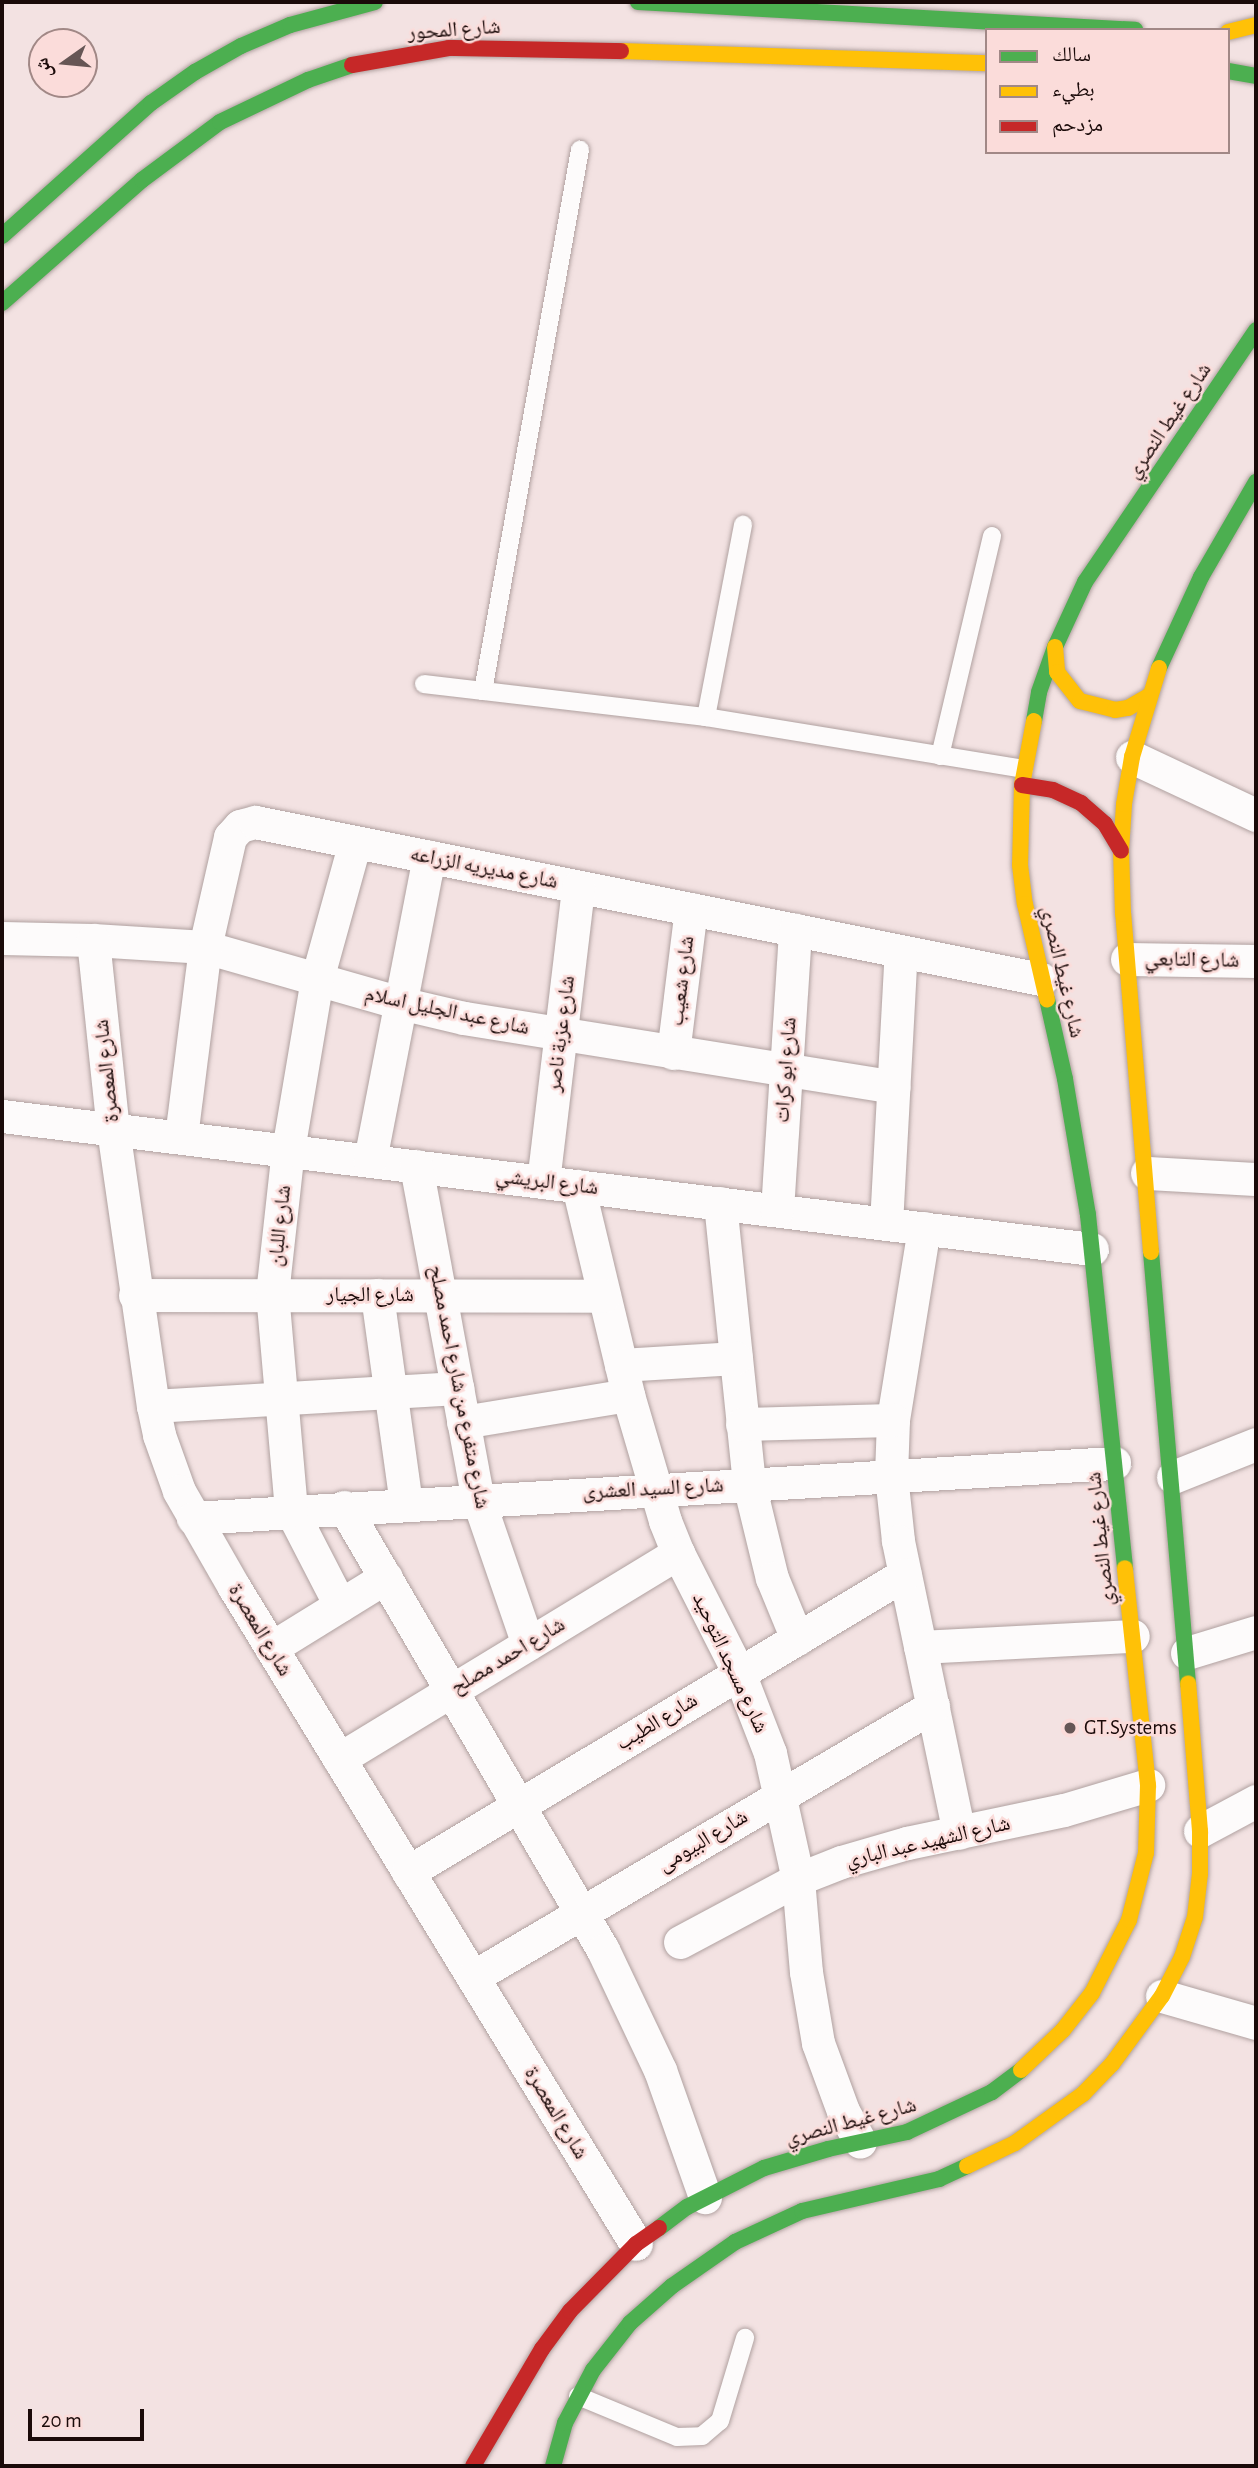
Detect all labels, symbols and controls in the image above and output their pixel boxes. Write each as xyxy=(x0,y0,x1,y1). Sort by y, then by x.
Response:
street label: شارع المحور xyxy=(407,14,501,46)
north arrow xyxy=(28,28,98,98)
legend xyxy=(985,28,1230,154)
text: سالك xyxy=(1052,44,1091,65)
text: ش xyxy=(32,56,56,80)
text: بطيء xyxy=(1052,79,1095,100)
text: مزدحم xyxy=(1052,114,1103,135)
street label: شارع غيط النصري xyxy=(1121,358,1217,484)
street label: شارع مديريه الزراعه xyxy=(408,841,560,895)
street label: شارع غيط النصري xyxy=(1035,904,1089,1040)
street label: شارع شعيب xyxy=(664,934,700,1028)
street label: شارع التابعي xyxy=(1144,947,1240,973)
street label: شارع عزبة ناصر xyxy=(541,974,581,1094)
street label: شارع عبد الجليل اسلام xyxy=(362,981,532,1041)
street label: شارع ابو كرات xyxy=(770,1016,802,1124)
street label: شارع المعصرة xyxy=(89,1018,125,1124)
street label: شارع البريشي xyxy=(494,1163,600,1201)
street label: شارع اللبان xyxy=(263,1184,297,1268)
street label: شارع متفرع من شارع احمد مصلح xyxy=(423,1263,495,1511)
street label: شارع الجيار xyxy=(326,1282,414,1308)
street label: شارع غيط النصري xyxy=(1081,1471,1121,1607)
street label: شارع السيد العشرى xyxy=(582,1473,724,1505)
street label: شارع المعصرة xyxy=(223,1579,297,1681)
street label: شارع مسجد التوحيد xyxy=(686,1589,774,1737)
street label: شارع احمد مصلح xyxy=(446,1612,570,1700)
street label: شارع الطيب xyxy=(612,1688,702,1756)
place label: GT.Systems xyxy=(1084,1715,1177,1741)
marker: GT.Systems xyxy=(1062,1720,1078,1736)
street label: شارع البيومى xyxy=(653,1804,753,1878)
street label: شارع الشهيد عبد الباري xyxy=(843,1811,1013,1873)
street label: شارع المعصرة xyxy=(519,2062,593,2164)
street label: شارع غيط النصري xyxy=(783,2092,919,2152)
scale bar xyxy=(32,2394,147,2438)
text: 20 m xyxy=(41,2410,82,2431)

